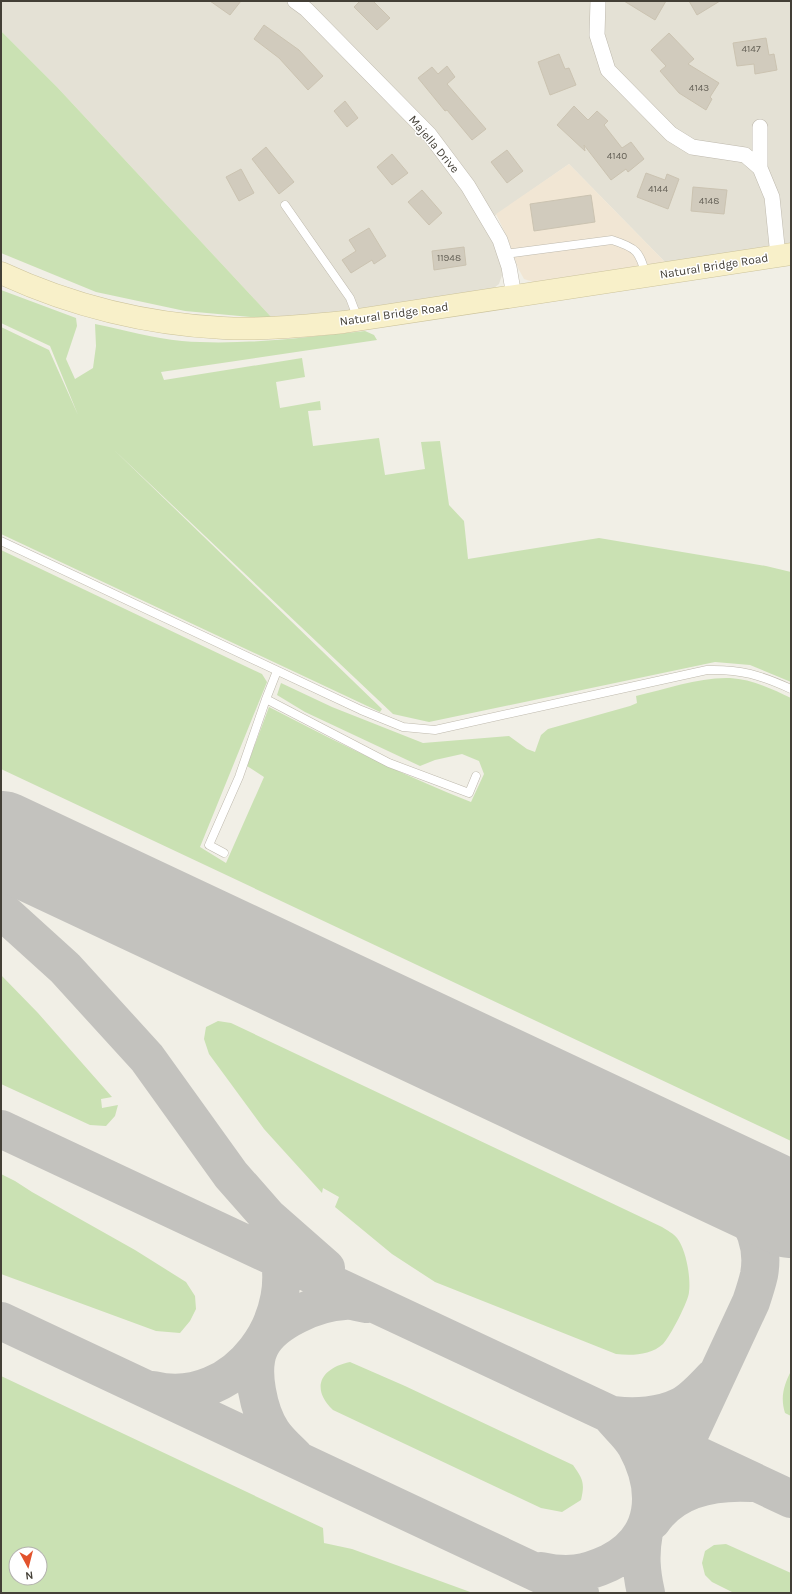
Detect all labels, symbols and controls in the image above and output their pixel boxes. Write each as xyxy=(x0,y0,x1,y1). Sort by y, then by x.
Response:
house number: 4147 xyxy=(741,43,761,55)
house number: 4143 xyxy=(689,82,709,94)
street label: Majella Drive xyxy=(406,112,462,176)
house number: 4140 xyxy=(607,150,627,162)
house number: 4144 xyxy=(648,183,668,195)
house number: 4148 xyxy=(699,195,719,207)
street label: Natural Bridge Road xyxy=(659,251,769,281)
house number: 11948 xyxy=(437,252,461,264)
street label: Natural Bridge Road xyxy=(339,299,449,329)
north arrow xyxy=(8,1546,48,1586)
text: N xyxy=(24,1568,34,1582)

